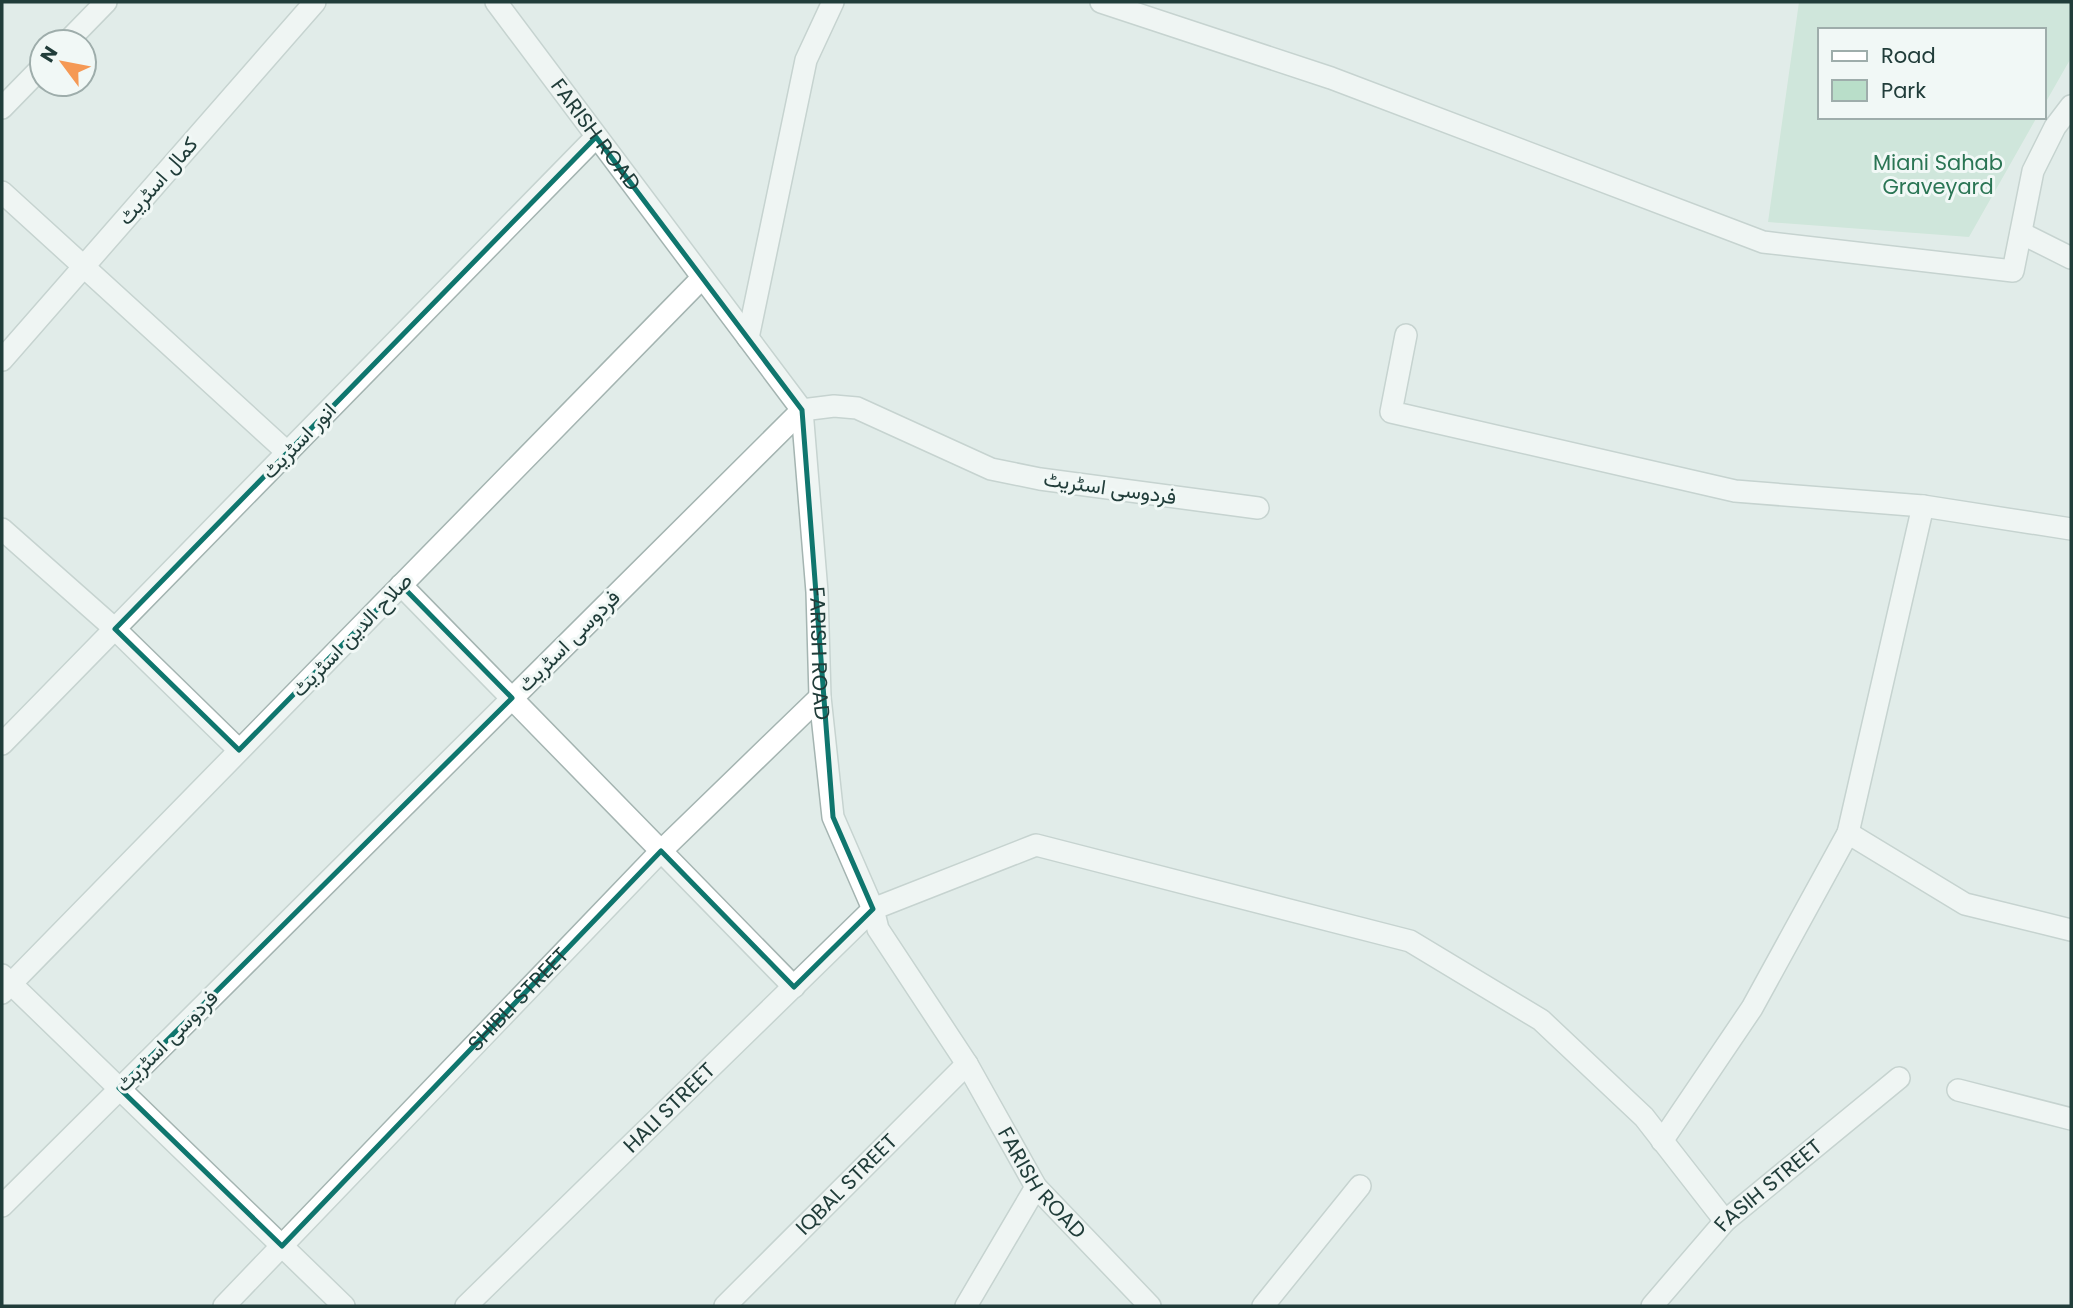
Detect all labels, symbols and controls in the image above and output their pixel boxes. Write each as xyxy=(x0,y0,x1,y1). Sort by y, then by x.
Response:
north arrow xyxy=(28,28,98,98)
legend xyxy=(1818,28,2045,119)
text: N xyxy=(34,41,64,67)
text: Road xyxy=(1881,41,1936,70)
street label: FARISH ROAD xyxy=(544,72,648,197)
text: Park xyxy=(1881,76,1926,105)
street label: کمال اسٹریٹ xyxy=(111,130,204,231)
park label: Miani Sahab Graveyard xyxy=(1873,148,2003,201)
street label: انور اسٹریٹ xyxy=(255,396,342,485)
street label: فردوسی اسٹریٹ xyxy=(1042,464,1178,511)
street label: صلاح الدین اسٹریٹ xyxy=(285,566,419,703)
street label: فردوسی اسٹریٹ xyxy=(511,583,626,698)
street label: FARISH ROAD xyxy=(803,585,837,721)
street label: SHIBLI STREET xyxy=(461,941,575,1058)
street label: فردوسی اسٹریٹ xyxy=(109,983,224,1098)
street label: HALI STREET xyxy=(617,1056,721,1159)
street label: FARISH ROAD xyxy=(991,1121,1093,1245)
street label: IQBAL STREET xyxy=(789,1127,904,1241)
street label: FASIH STREET xyxy=(1707,1132,1828,1238)

